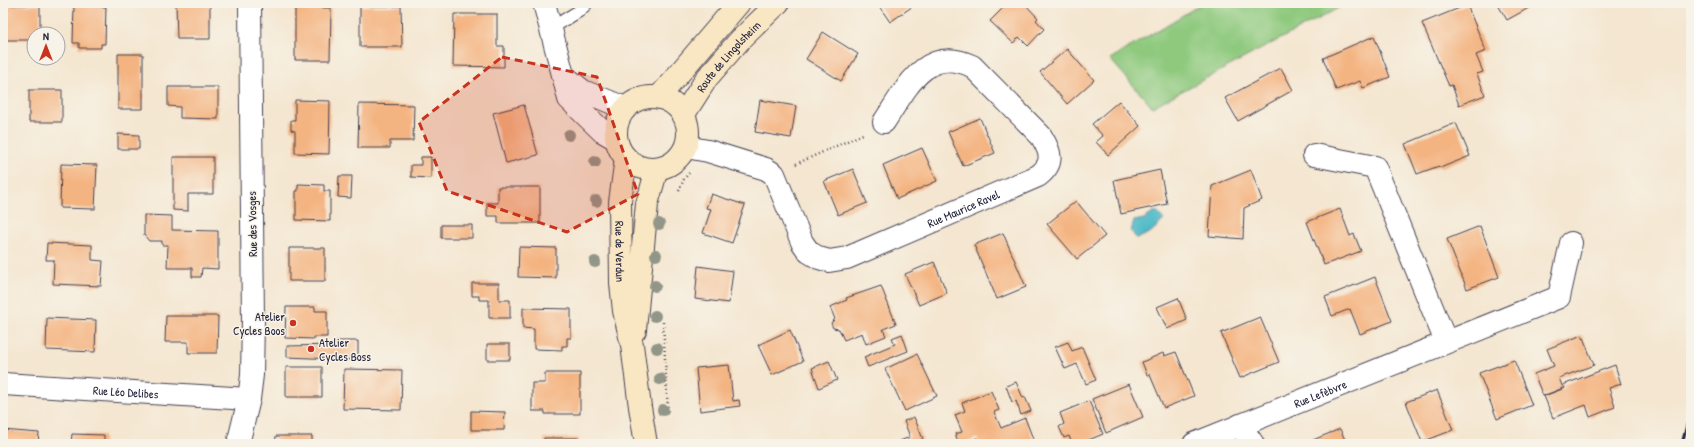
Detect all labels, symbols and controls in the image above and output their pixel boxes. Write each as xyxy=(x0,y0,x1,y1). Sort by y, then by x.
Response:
street label: Route de Lingolsheim xyxy=(692,16,764,95)
north arrow xyxy=(26,26,66,66)
text: N xyxy=(43,29,49,43)
street label: Rue Maurice Ravel xyxy=(924,185,1003,231)
street label: Rue des Vosges xyxy=(243,191,261,257)
street label: Rue de Verdun xyxy=(612,221,629,282)
place label: Atelier Cycles Boos xyxy=(233,308,285,339)
marker: Atelier Cycles Boos xyxy=(288,318,298,328)
place label: Atelier Cycles Boss xyxy=(319,334,371,365)
marker: Atelier Cycles Boss xyxy=(306,344,316,354)
street label: Rue Lefèbvre xyxy=(1291,375,1349,411)
street label: Rue Léo Delibes xyxy=(93,381,159,402)

